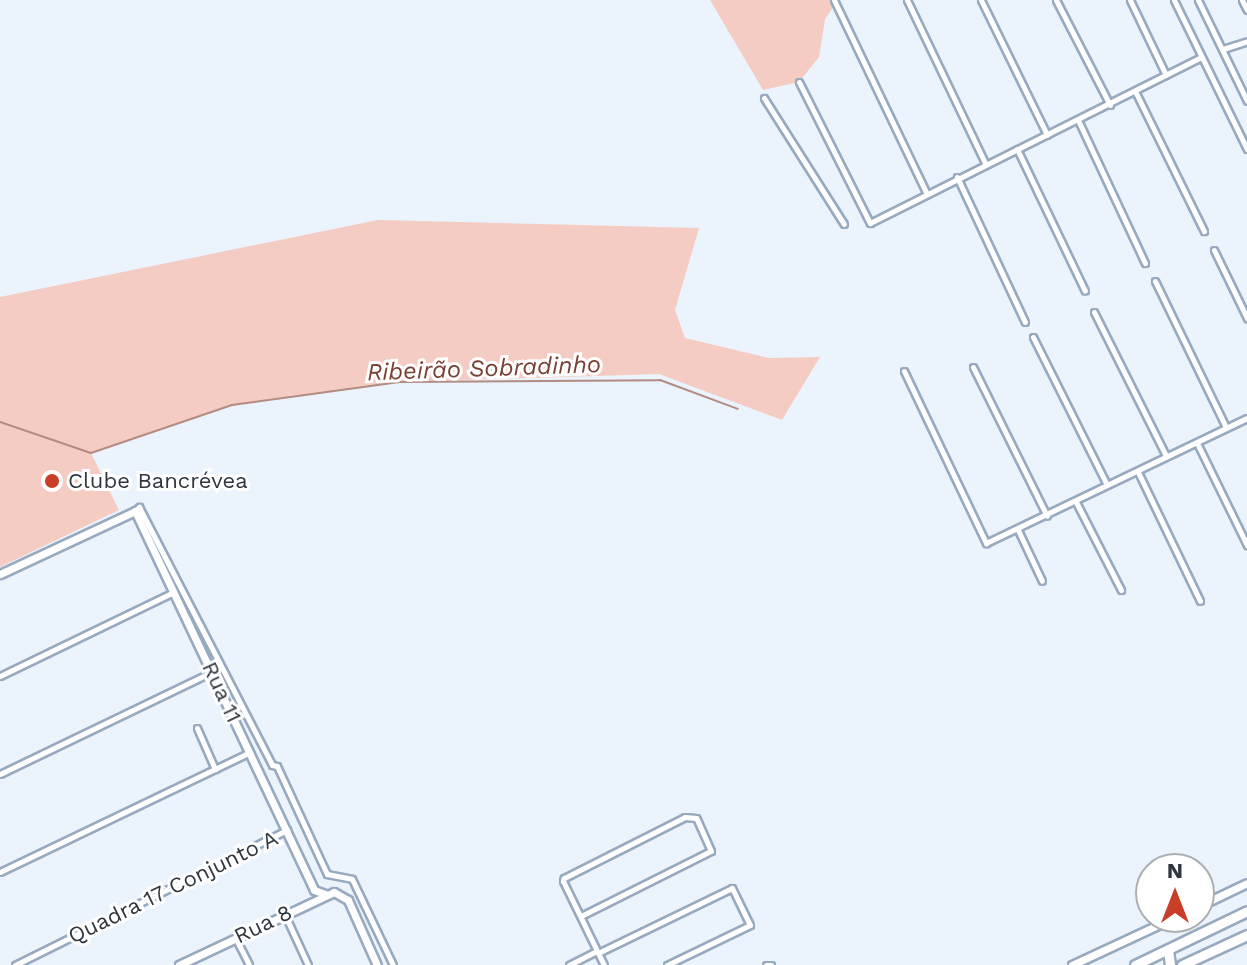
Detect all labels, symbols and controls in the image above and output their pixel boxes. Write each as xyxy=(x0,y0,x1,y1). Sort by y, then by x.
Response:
water label: Ribeirão Sobradinho xyxy=(366,351,602,387)
place label: Clube Bancrévea xyxy=(68,468,248,494)
marker: Clube Bancrévea xyxy=(43,472,61,490)
street label: Rua 11 xyxy=(196,657,248,727)
street label: Quadra 17 Conjunto A xyxy=(63,824,283,950)
north arrow xyxy=(1135,853,1215,933)
text: N xyxy=(1167,858,1183,883)
street label: Rua 8 xyxy=(230,899,296,949)

